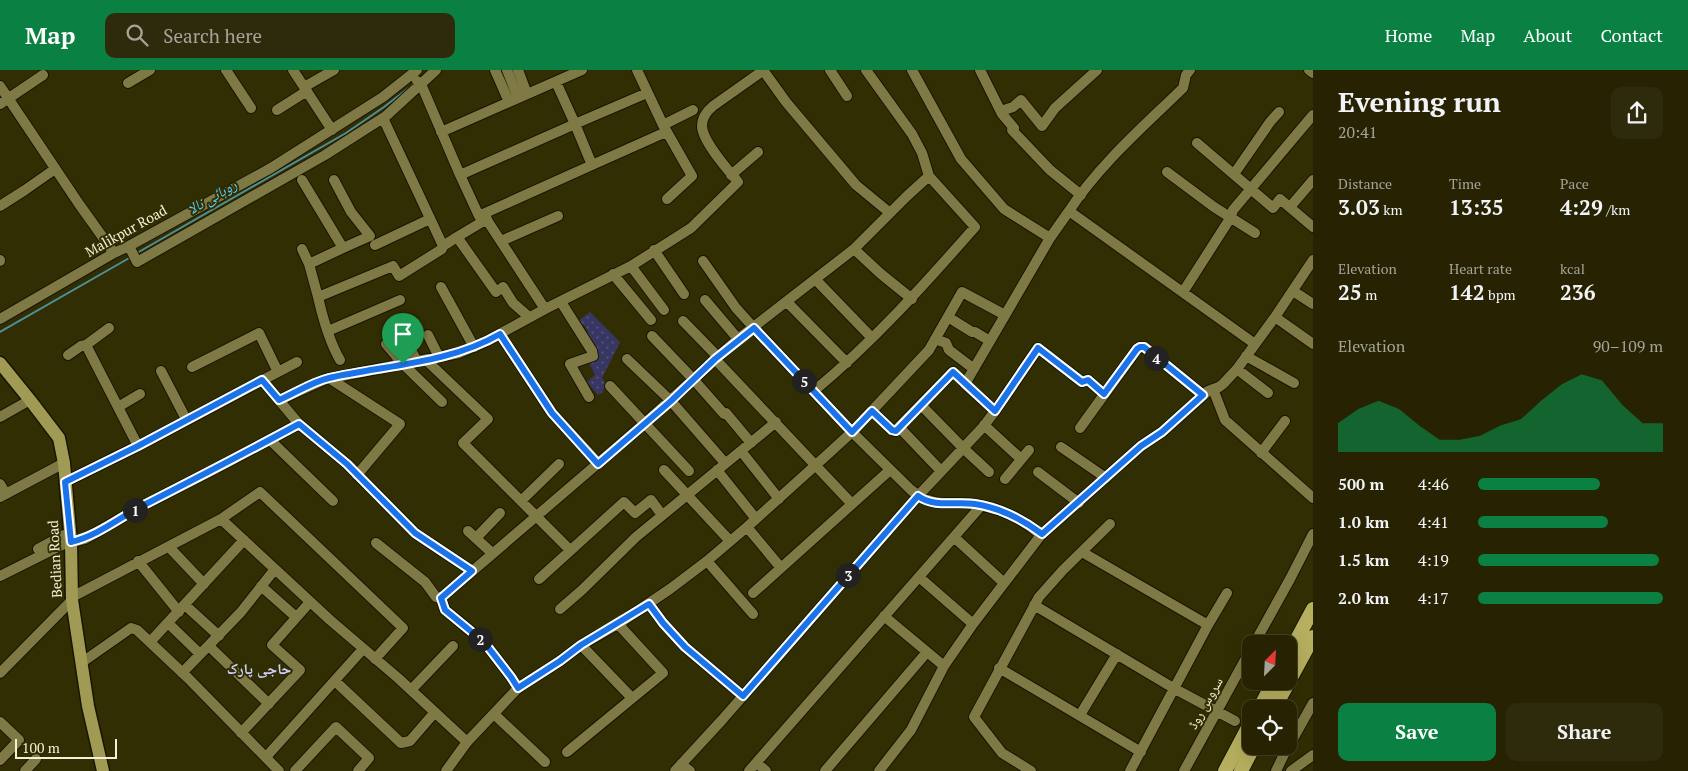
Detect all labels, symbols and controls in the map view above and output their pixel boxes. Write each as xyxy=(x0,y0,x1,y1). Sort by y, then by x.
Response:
search box xyxy=(105,13,455,58)
text: Map xyxy=(25,19,75,51)
icon: search xyxy=(123,21,151,49)
text: Search here xyxy=(163,23,262,48)
text: Home xyxy=(1385,23,1432,47)
text: Map xyxy=(1460,23,1495,47)
text: About xyxy=(1523,23,1572,47)
text: Contact xyxy=(1600,23,1663,47)
text: Evening run xyxy=(1338,83,1501,120)
button: share xyxy=(1611,87,1663,139)
text: 20:41 xyxy=(1338,121,1377,143)
water label: روہائی نالا xyxy=(183,174,240,218)
text: Distance xyxy=(1338,174,1392,193)
text: Time xyxy=(1449,174,1481,193)
text: Pace xyxy=(1560,174,1589,193)
text: 3.03 xyxy=(1338,193,1380,221)
text: 13:35 xyxy=(1449,193,1504,221)
text: 4:29 xyxy=(1560,193,1603,221)
street label: Malikpur Road xyxy=(81,200,170,261)
text: km xyxy=(1380,200,1403,219)
text: /km xyxy=(1603,200,1630,219)
text: Elevation xyxy=(1338,259,1397,278)
text: Heart rate xyxy=(1449,259,1512,278)
text: kcal xyxy=(1560,259,1585,278)
text: 25 xyxy=(1338,278,1362,306)
text: 142 xyxy=(1449,278,1485,306)
text: 236 xyxy=(1560,278,1596,306)
text: m xyxy=(1362,285,1377,304)
text: bpm xyxy=(1485,285,1516,304)
pin xyxy=(382,313,424,364)
icon: arrive xyxy=(389,320,417,348)
text: Elevation xyxy=(1338,335,1405,357)
text: 90–109 m xyxy=(1593,335,1663,357)
pin: 4 xyxy=(1144,346,1168,370)
text: 4 xyxy=(1153,349,1160,368)
pin: 5 xyxy=(792,368,816,394)
text: 5 xyxy=(801,372,808,391)
text: 500 m xyxy=(1338,473,1384,495)
text: 4:46 xyxy=(1418,473,1449,495)
pin: 1 xyxy=(122,498,148,522)
text: 1 xyxy=(132,501,139,520)
text: 1.0 km xyxy=(1338,511,1389,533)
text: 4:41 xyxy=(1418,511,1449,533)
street label: Bedian Road xyxy=(43,520,66,598)
text: 1.5 km xyxy=(1338,549,1389,571)
text: 4:19 xyxy=(1418,549,1449,571)
pin: 3 xyxy=(836,562,860,588)
text: 3 xyxy=(845,566,852,585)
text: 2.0 km xyxy=(1338,587,1389,609)
text: 4:17 xyxy=(1418,587,1449,609)
pin: 2 xyxy=(468,626,492,652)
text: 2 xyxy=(477,630,484,649)
north arrow xyxy=(1242,635,1298,690)
map controls xyxy=(1242,635,1297,755)
district label: حاجی پارک xyxy=(227,658,291,678)
street label: سروس روڈ xyxy=(1182,673,1227,732)
button: locate xyxy=(1242,700,1297,755)
button: Save xyxy=(1338,703,1496,761)
button: Share xyxy=(1506,703,1663,761)
scale bar xyxy=(15,736,118,759)
text: 100 m xyxy=(22,738,60,757)

